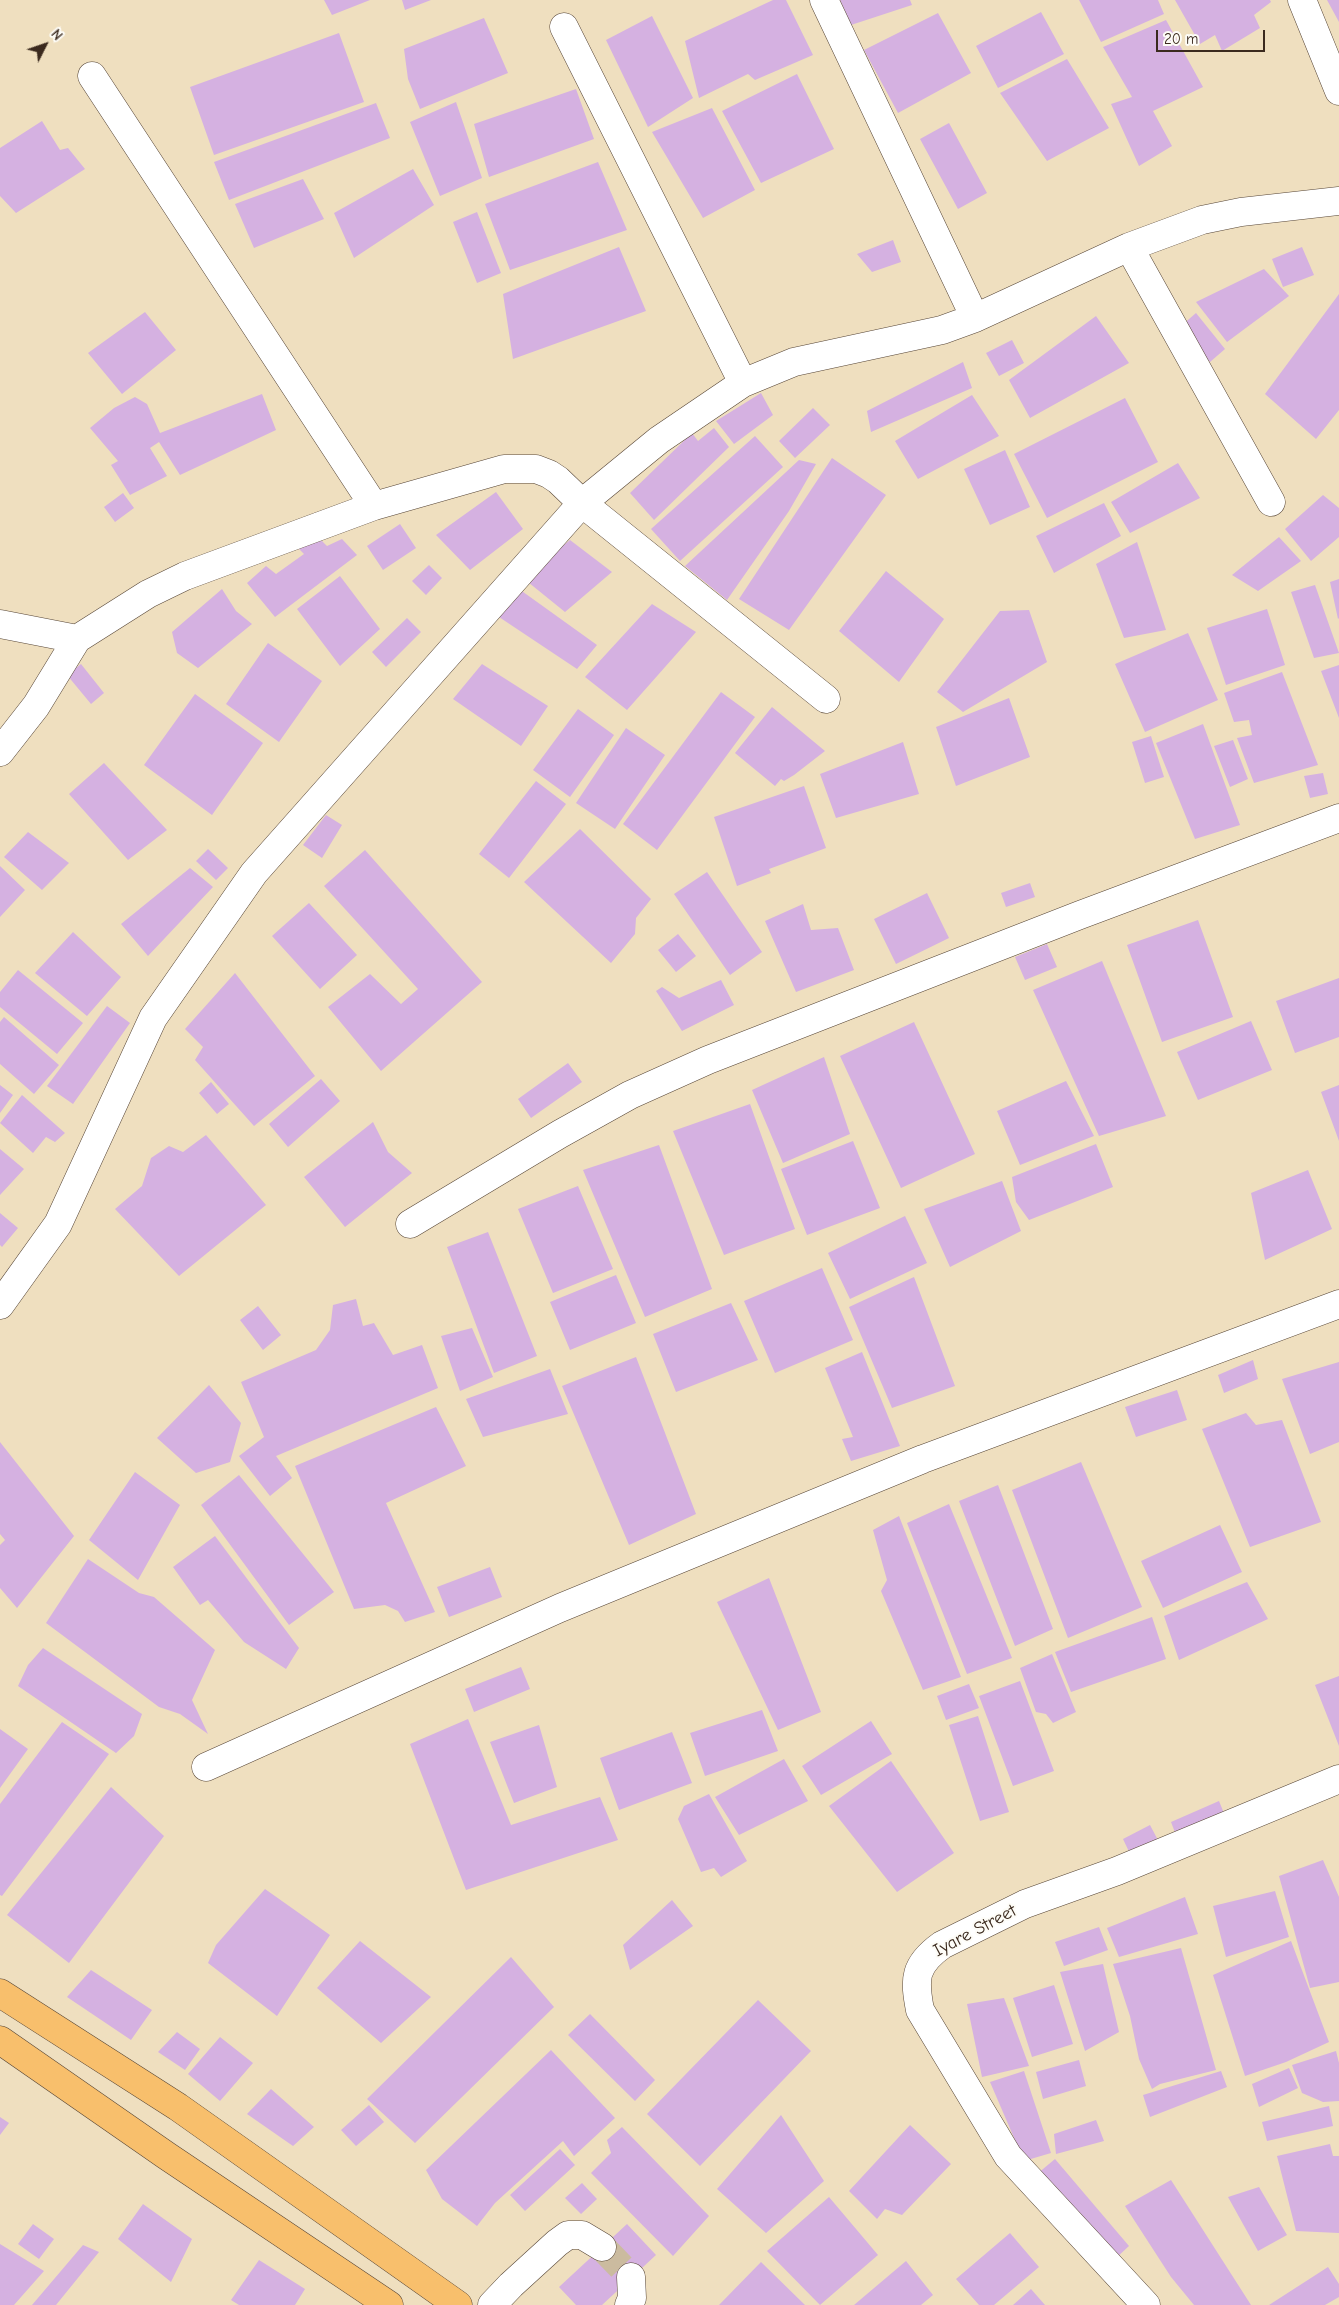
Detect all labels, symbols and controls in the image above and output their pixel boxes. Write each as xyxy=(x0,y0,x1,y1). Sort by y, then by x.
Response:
north arrow xyxy=(20,20,70,70)
scale bar xyxy=(1159,20,1268,52)
text: N xyxy=(47,26,66,44)
text: 20 m xyxy=(1164,30,1198,48)
street label: Iyare Street xyxy=(930,1900,1020,1962)

